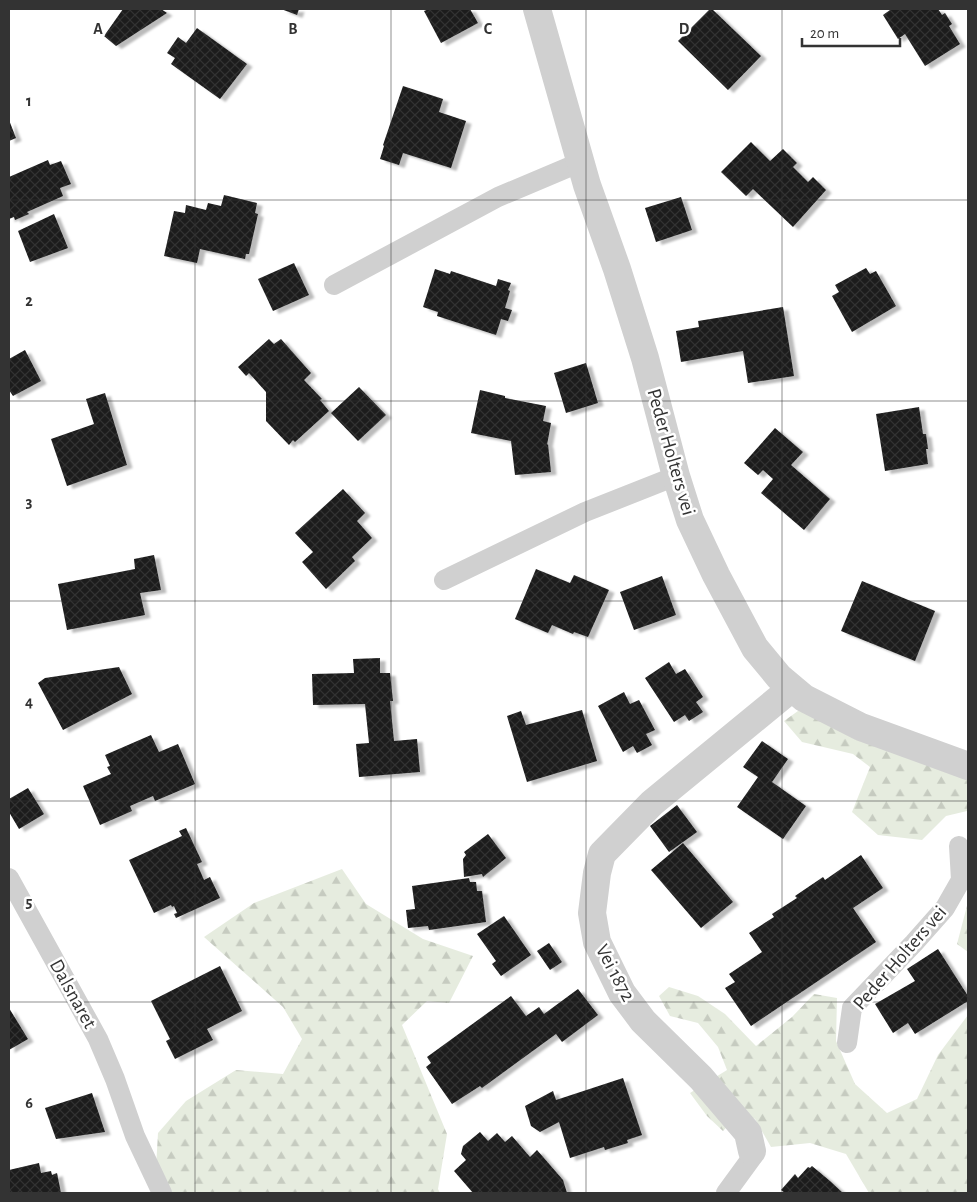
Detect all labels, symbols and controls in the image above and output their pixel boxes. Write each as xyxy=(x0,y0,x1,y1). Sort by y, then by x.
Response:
scale bar xyxy=(802,15,900,47)
text: A xyxy=(93,21,103,37)
text: B xyxy=(288,21,298,37)
text: C xyxy=(484,21,493,37)
text: D xyxy=(679,21,690,37)
text: 20 m xyxy=(810,26,839,41)
text: 1 xyxy=(26,93,32,109)
text: 2 xyxy=(25,293,33,309)
street label: Peder Holters vei xyxy=(643,386,699,518)
text: 3 xyxy=(26,494,33,510)
text: 4 xyxy=(25,694,33,710)
text: 5 xyxy=(26,894,33,910)
street label: Peder Holters vei xyxy=(850,902,950,1014)
street label: Vei 1872 xyxy=(592,941,638,1005)
street label: Dalsnaret xyxy=(46,956,100,1033)
text: 6 xyxy=(25,1095,33,1111)

